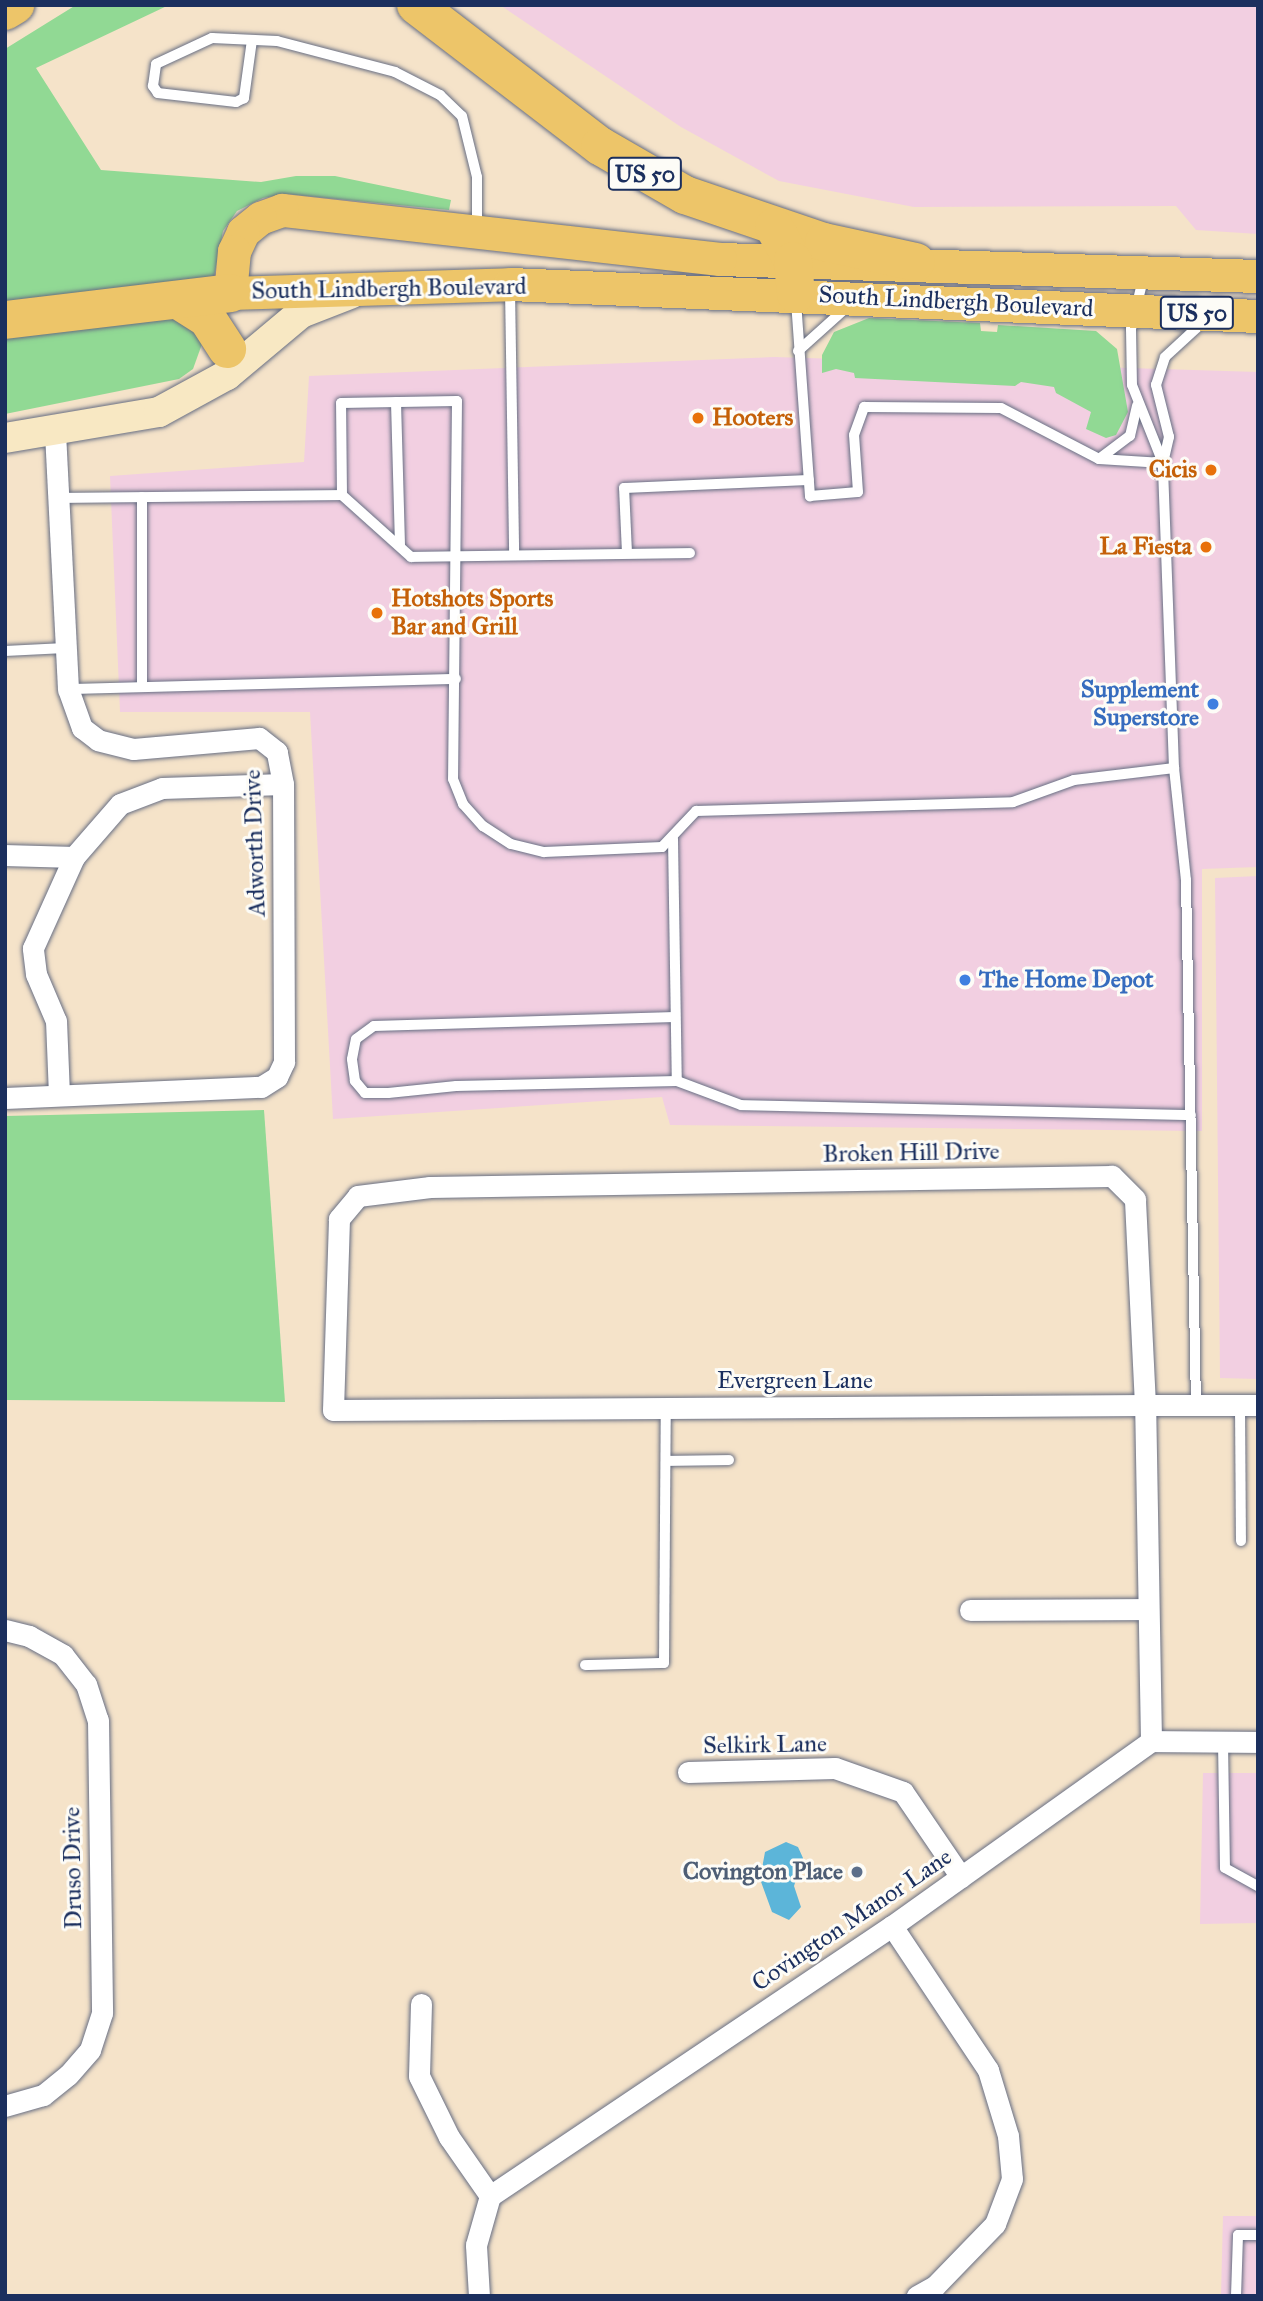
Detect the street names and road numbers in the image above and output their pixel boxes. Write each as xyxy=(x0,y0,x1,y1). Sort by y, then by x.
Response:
road number: US 50 xyxy=(606,154,684,194)
street label: South Lindbergh Boulevard xyxy=(251,272,527,306)
street label: South Lindbergh Boulevard xyxy=(818,280,1094,324)
road number: US 50 xyxy=(1158,294,1236,332)
street label: Adworth Drive xyxy=(238,769,272,917)
street label: Broken Hill Drive xyxy=(822,1137,1000,1169)
street label: Evergreen Lane xyxy=(717,1367,873,1395)
street label: Selkirk Lane xyxy=(703,1730,827,1760)
street label: Druso Drive xyxy=(58,1806,88,1930)
street label: Covington Manor Lane xyxy=(747,1842,957,1998)

